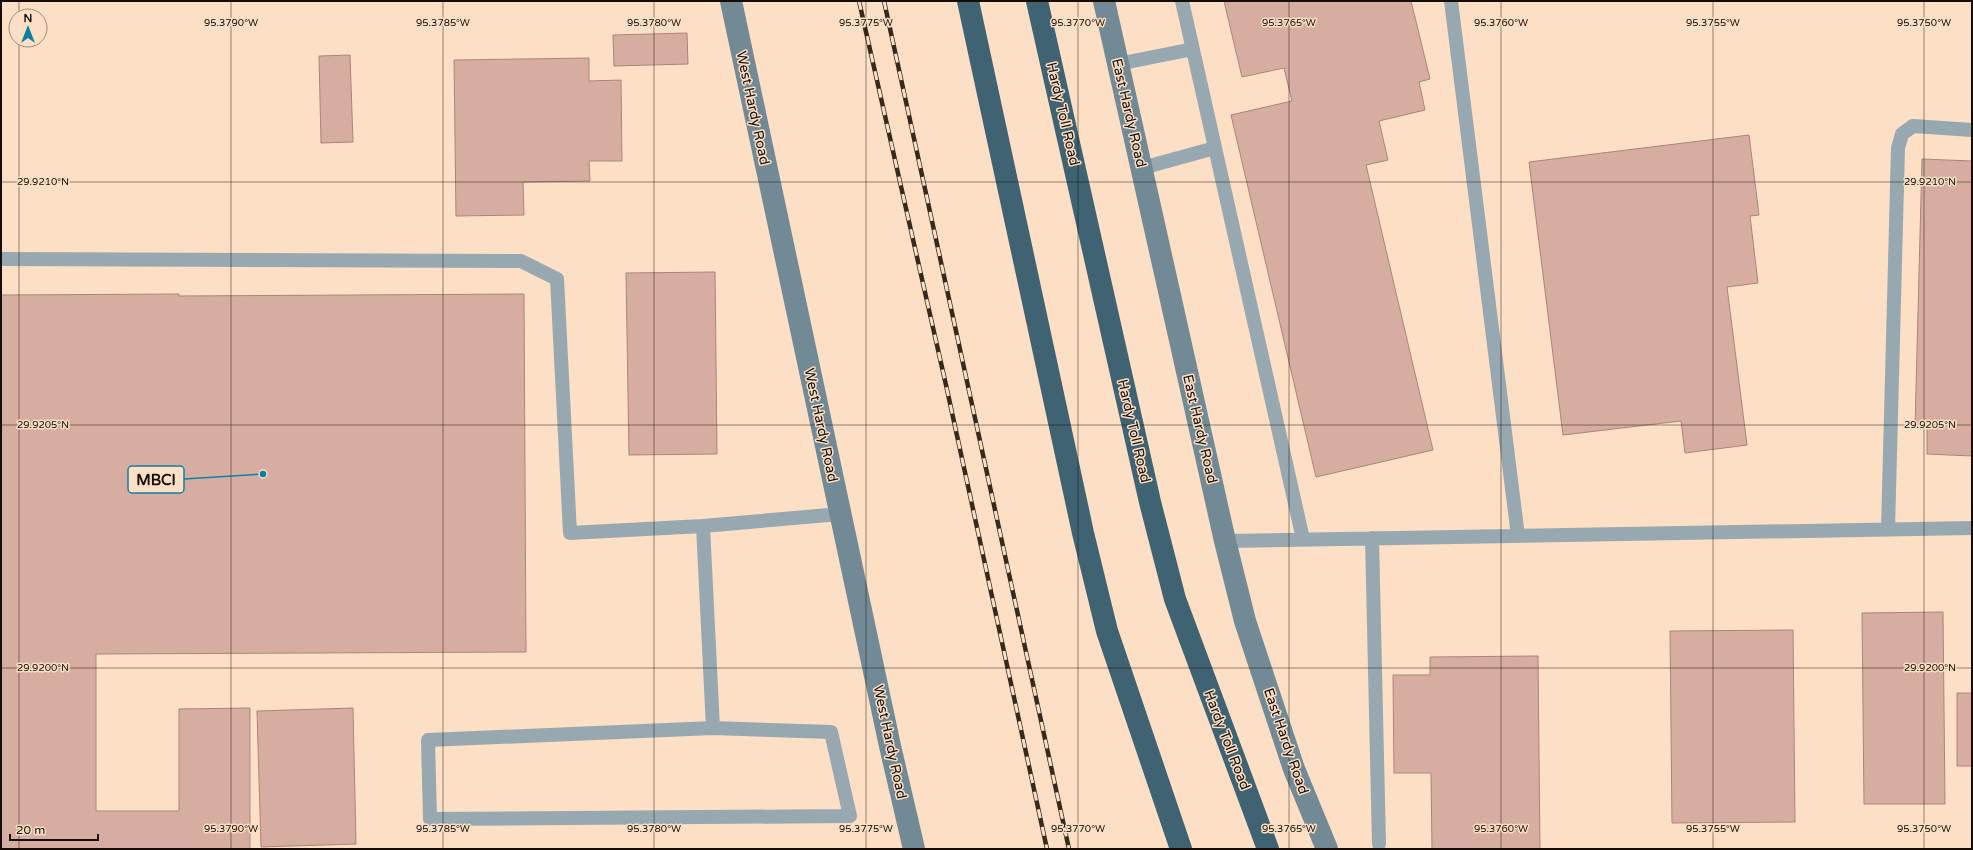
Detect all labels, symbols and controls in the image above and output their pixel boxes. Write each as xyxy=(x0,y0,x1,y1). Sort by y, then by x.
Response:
north arrow xyxy=(8,8,48,48)
text: N xyxy=(24,12,32,25)
text: 95.3790°W xyxy=(204,17,258,29)
text: 95.3785°W xyxy=(416,17,470,29)
text: 95.3780°W xyxy=(627,17,681,29)
text: 95.3775°W xyxy=(839,17,893,29)
text: 95.3770°W xyxy=(1051,17,1105,29)
text: 95.3765°W xyxy=(1262,17,1316,29)
text: 95.3760°W xyxy=(1474,17,1528,29)
text: 95.3755°W xyxy=(1686,17,1740,29)
text: 95.3750°W xyxy=(1897,17,1951,29)
street label: West Hardy Road xyxy=(733,50,773,166)
street label: East Hardy Road xyxy=(1108,57,1150,169)
street label: Hardy Toll Road xyxy=(1043,61,1083,167)
text: 29.9210°N xyxy=(17,176,69,188)
text: 29.9210°N xyxy=(1904,176,1956,188)
street label: West Hardy Road xyxy=(801,367,841,483)
street label: East Hardy Road xyxy=(1179,373,1221,485)
street label: Hardy Toll Road xyxy=(1114,378,1154,484)
text: 29.9205°N xyxy=(17,419,69,431)
text: 29.9205°N xyxy=(1904,419,1956,431)
callout: MBCI xyxy=(128,466,184,493)
text: MBCI xyxy=(136,471,176,489)
text: 29.9200°N xyxy=(17,662,69,674)
text: 29.9200°N xyxy=(1904,662,1956,674)
street label: West Hardy Road xyxy=(870,684,910,800)
street label: East Hardy Road xyxy=(1260,686,1312,796)
street label: Hardy Toll Road xyxy=(1200,688,1254,792)
scale bar xyxy=(10,816,98,842)
text: 20 m xyxy=(16,823,45,837)
text: 95.3790°W xyxy=(204,823,258,835)
text: 95.3785°W xyxy=(416,823,470,835)
text: 95.3780°W xyxy=(627,823,681,835)
text: 95.3775°W xyxy=(839,823,893,835)
text: 95.3770°W xyxy=(1051,823,1105,835)
text: 95.3765°W xyxy=(1262,823,1316,835)
text: 95.3760°W xyxy=(1474,823,1528,835)
text: 95.3755°W xyxy=(1686,823,1740,835)
text: 95.3750°W xyxy=(1897,823,1951,835)

